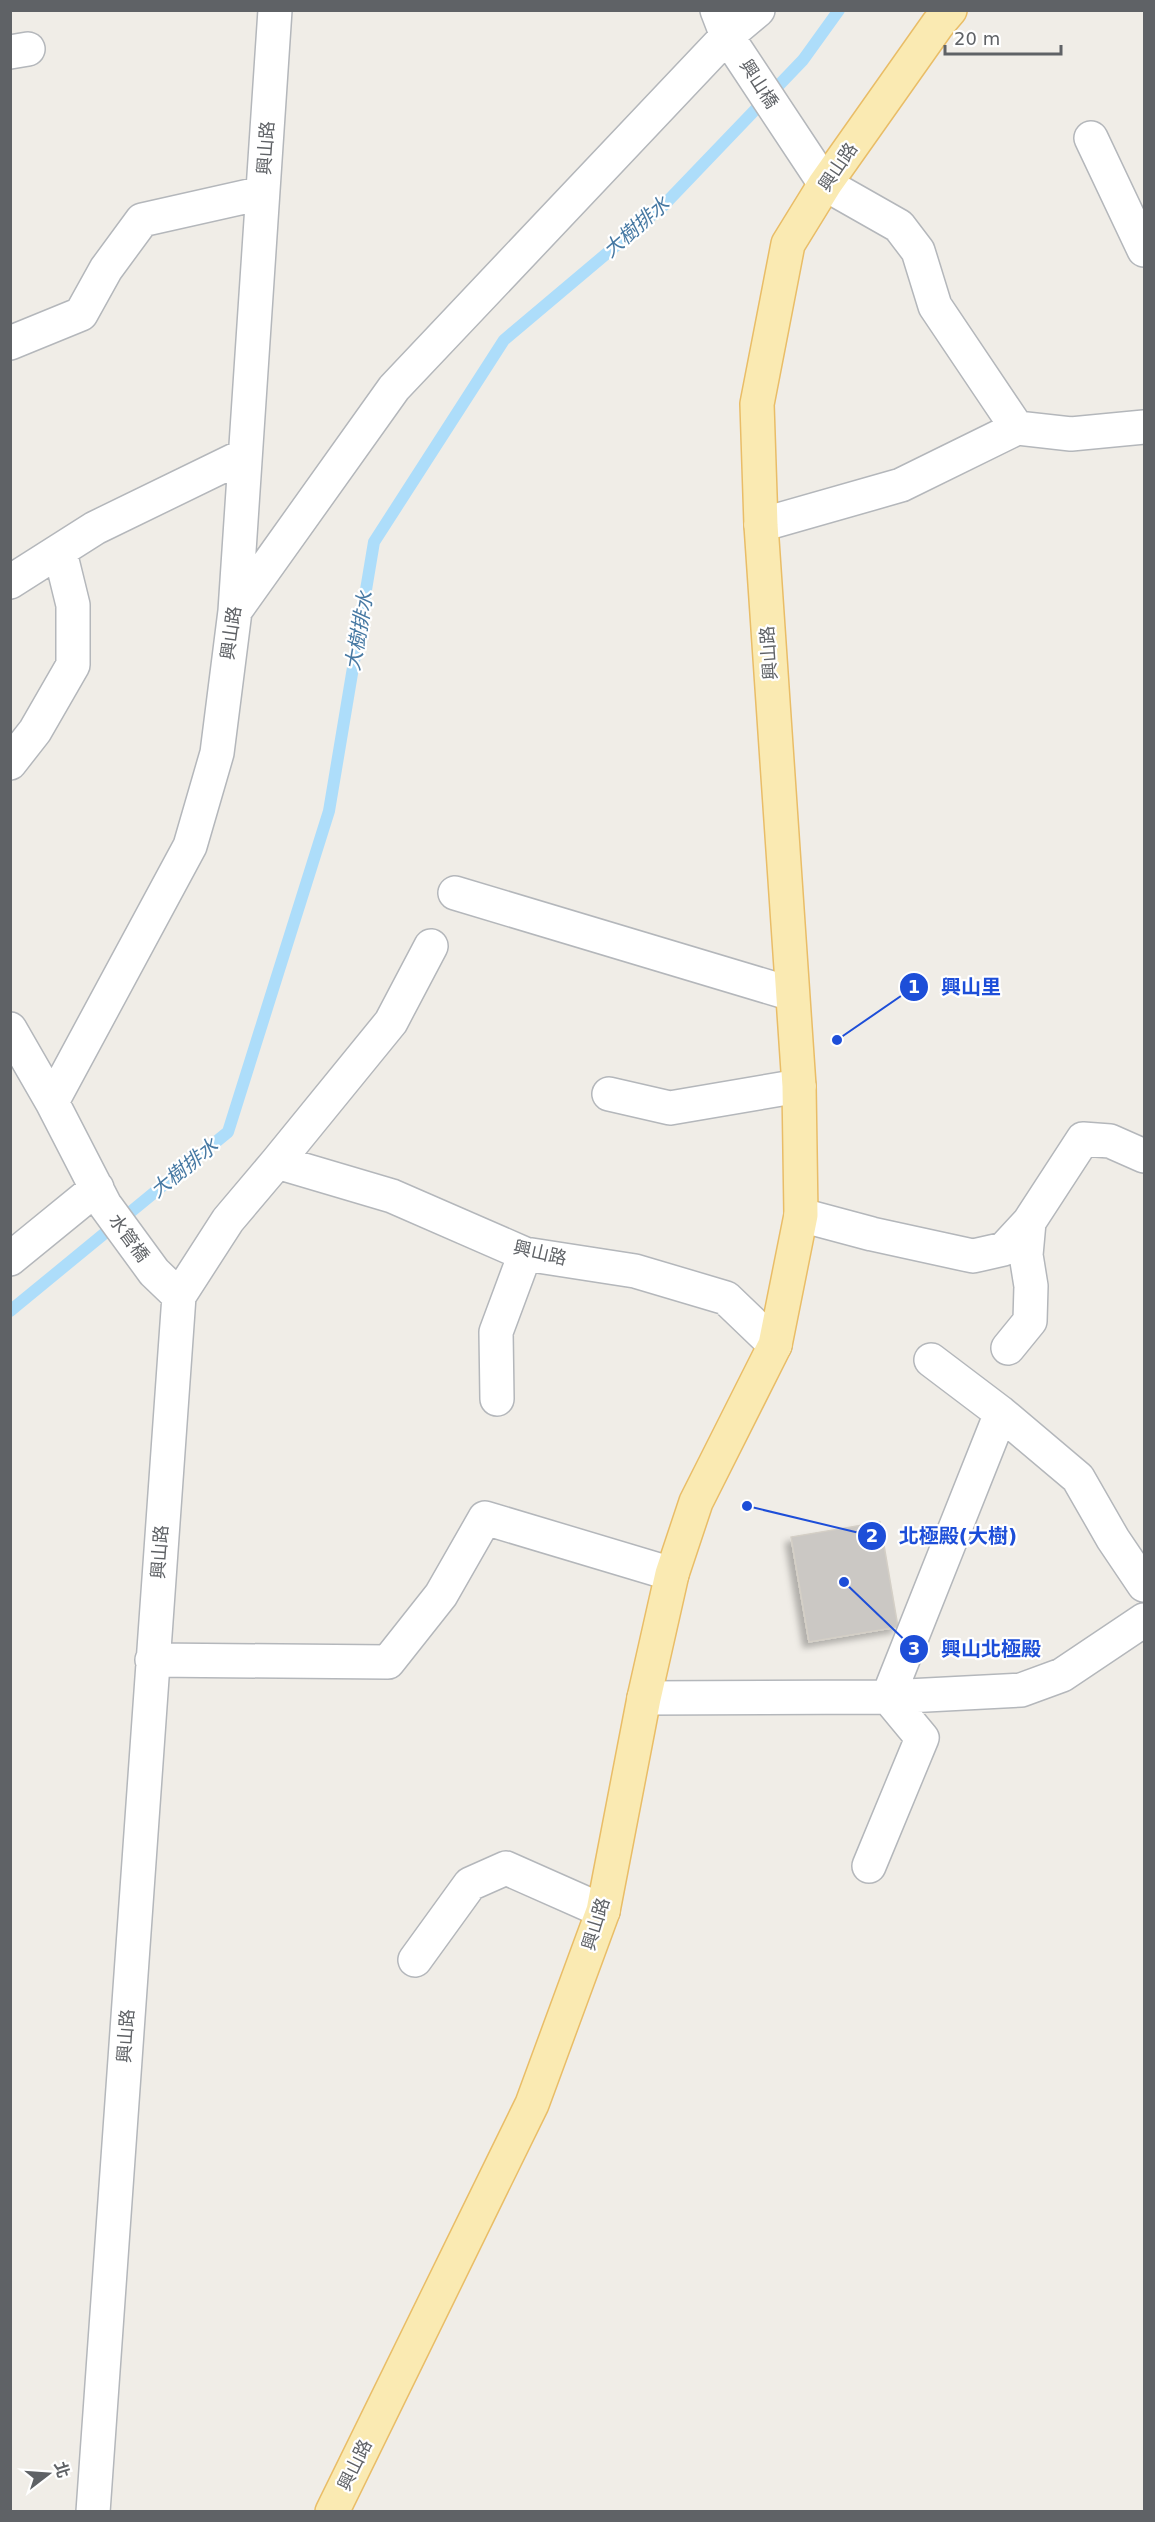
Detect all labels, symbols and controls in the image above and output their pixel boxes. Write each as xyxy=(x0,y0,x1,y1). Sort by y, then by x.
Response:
scale bar xyxy=(945,18,1060,56)
text: 20 m xyxy=(954,28,1000,49)
street label: 興山橋 xyxy=(736,55,783,112)
street label: 興山路 xyxy=(253,120,278,176)
street label: 興山路 xyxy=(814,138,861,195)
water label: 大樹排水 xyxy=(598,191,675,262)
water label: 大樹排水 xyxy=(340,589,378,672)
street label: 興山路 xyxy=(216,605,245,661)
street label: 興山路 xyxy=(756,625,781,681)
callout: 興山里 xyxy=(899,968,1013,1006)
text: 興山里 xyxy=(941,975,1001,999)
text: 1 xyxy=(908,976,920,997)
water label: 大樹排水 xyxy=(145,1133,223,1202)
street label: 水管橋 xyxy=(105,1210,154,1266)
street label: 興山路 xyxy=(511,1236,569,1269)
callout: 北極殿(大樹) xyxy=(857,1517,1030,1555)
street label: 興山路 xyxy=(147,1524,172,1580)
text: 北極殿(大樹) xyxy=(899,1524,1017,1548)
text: 2 xyxy=(866,1525,878,1546)
callout: 興山北極殿 xyxy=(899,1630,1053,1668)
text: 興山北極殿 xyxy=(941,1637,1041,1661)
text: 3 xyxy=(908,1638,920,1659)
street label: 興山路 xyxy=(578,1895,613,1953)
street label: 興山路 xyxy=(113,2008,138,2064)
street label: 興山路 xyxy=(333,2436,376,2494)
north arrow xyxy=(18,2444,78,2504)
text: 北 xyxy=(50,2459,73,2480)

